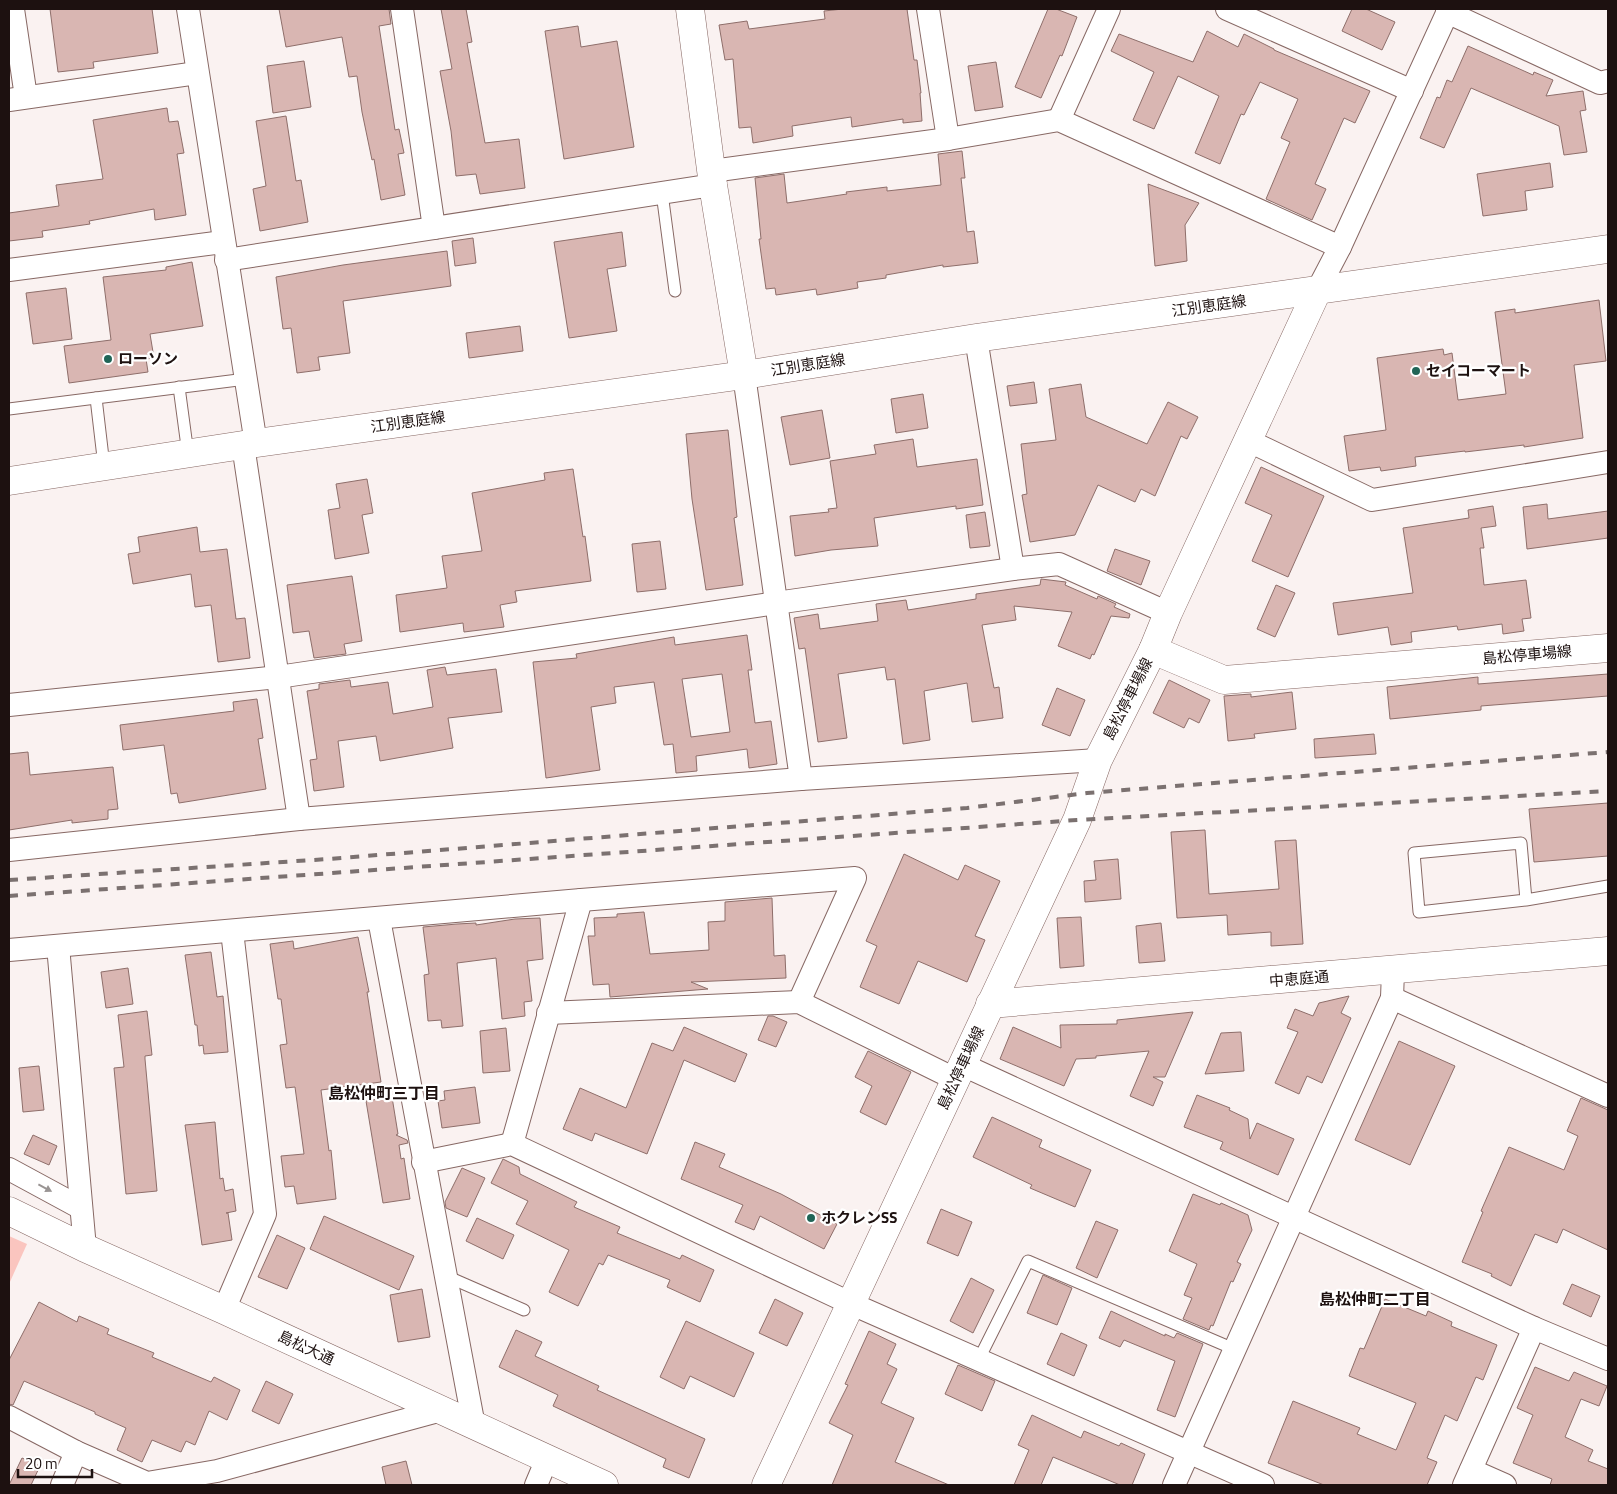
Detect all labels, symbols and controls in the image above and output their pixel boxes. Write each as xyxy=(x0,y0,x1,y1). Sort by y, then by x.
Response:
street label: 江別恵庭線 xyxy=(1170,289,1248,322)
place label: ローソン xyxy=(118,347,178,370)
street label: 江別恵庭線 xyxy=(769,347,847,382)
marker: ローソン xyxy=(102,353,114,365)
place label: セイコーマート xyxy=(1426,359,1531,382)
marker: セイコーマート xyxy=(1410,365,1422,377)
street label: 江別恵庭線 xyxy=(369,405,447,438)
street label: 島松停車場線 xyxy=(1481,639,1573,670)
street label: 島松停車場線 xyxy=(1097,653,1158,744)
street label: 中恵庭通 xyxy=(1268,964,1330,993)
street label: 島松停車場線 xyxy=(931,1022,990,1113)
district label: 島松仲町三丁目 xyxy=(328,1081,440,1105)
one-way arrow xyxy=(38,1184,53,1192)
place label: ホクレンSS xyxy=(821,1206,897,1229)
marker: ホクレンSS xyxy=(805,1212,817,1224)
district label: 島松仲町二丁目 xyxy=(1319,1287,1431,1311)
street label: 島松大通 xyxy=(274,1324,338,1371)
scale bar xyxy=(18,1446,91,1478)
text: 20 m xyxy=(25,1452,58,1475)

